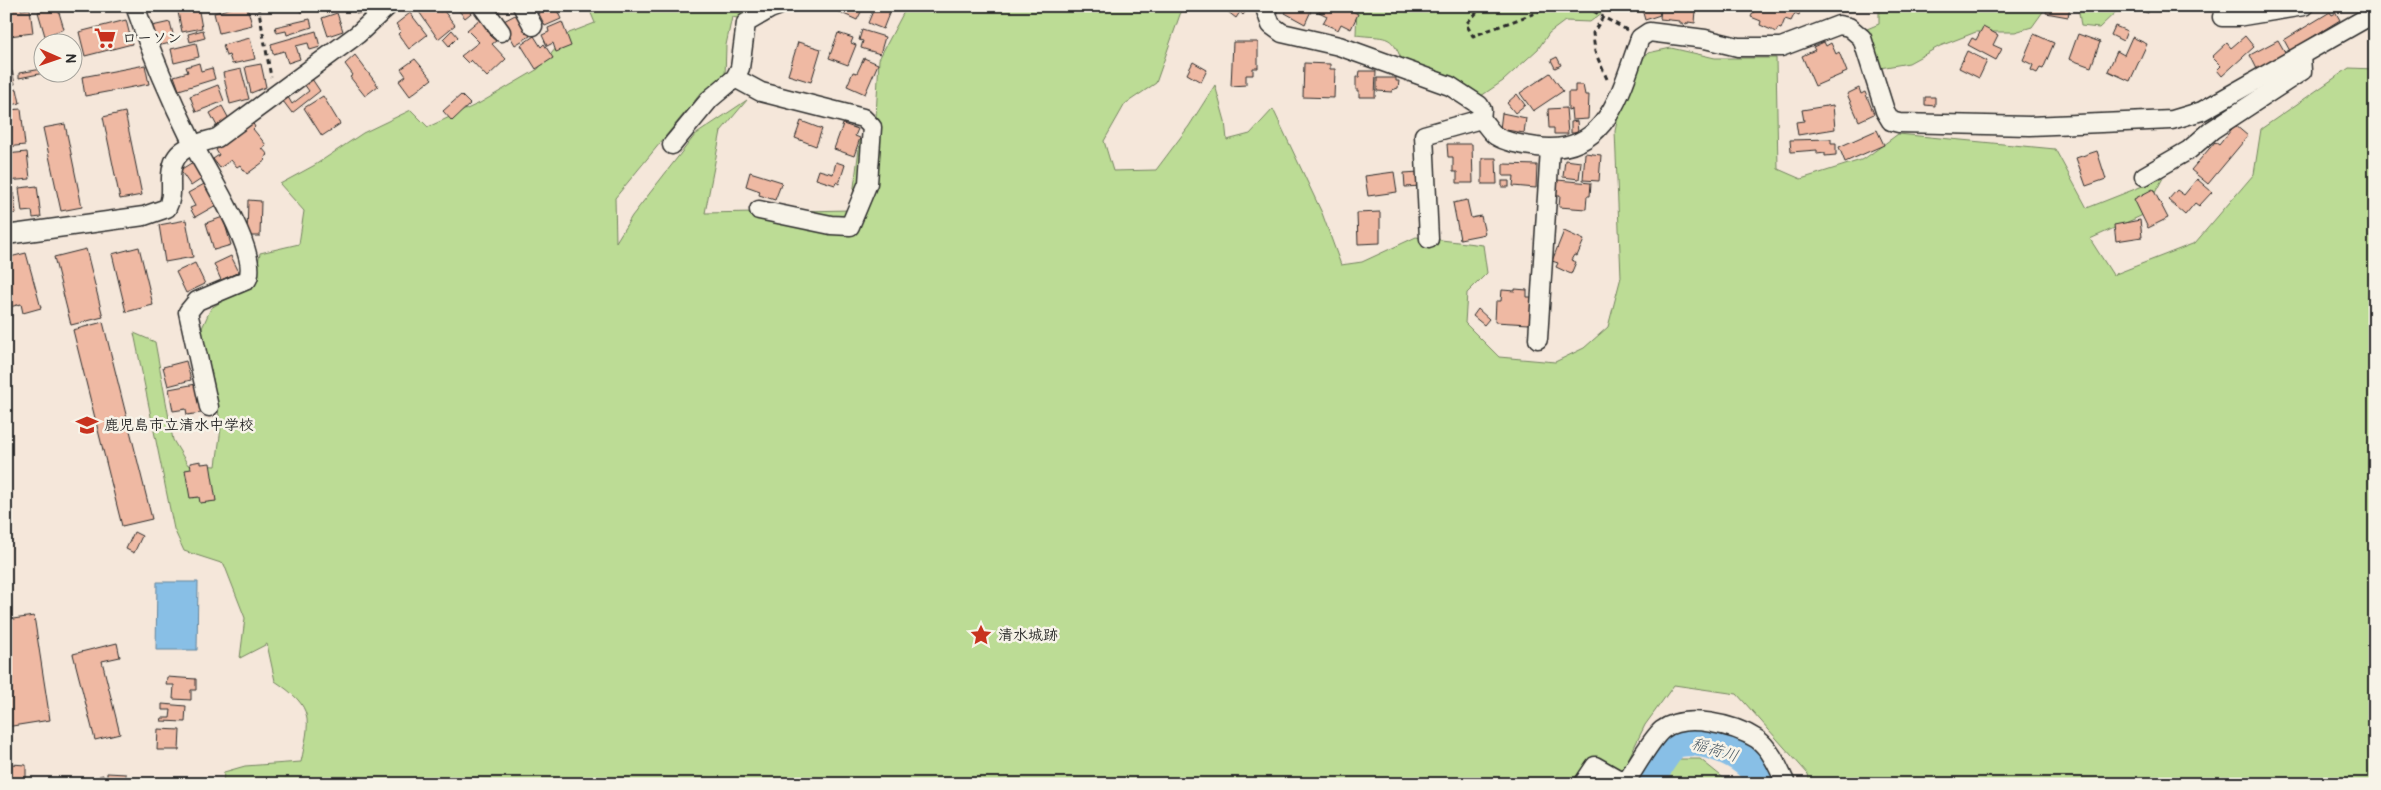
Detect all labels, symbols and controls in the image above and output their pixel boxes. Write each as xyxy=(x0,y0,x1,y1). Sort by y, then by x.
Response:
supermarket icon: ローソン xyxy=(92,25,118,51)
place label: ローソン xyxy=(122,29,182,48)
north arrow xyxy=(32,32,82,82)
text: N xyxy=(62,53,79,63)
school or university icon: 鹿児島市立清水中学校 xyxy=(74,412,100,438)
place label: 鹿児島市立清水中学校 xyxy=(104,416,254,435)
place icon: 清水城跡 xyxy=(968,622,994,648)
place label: 清水城跡 xyxy=(998,626,1058,645)
water label: 稲荷川 xyxy=(1689,733,1741,767)

